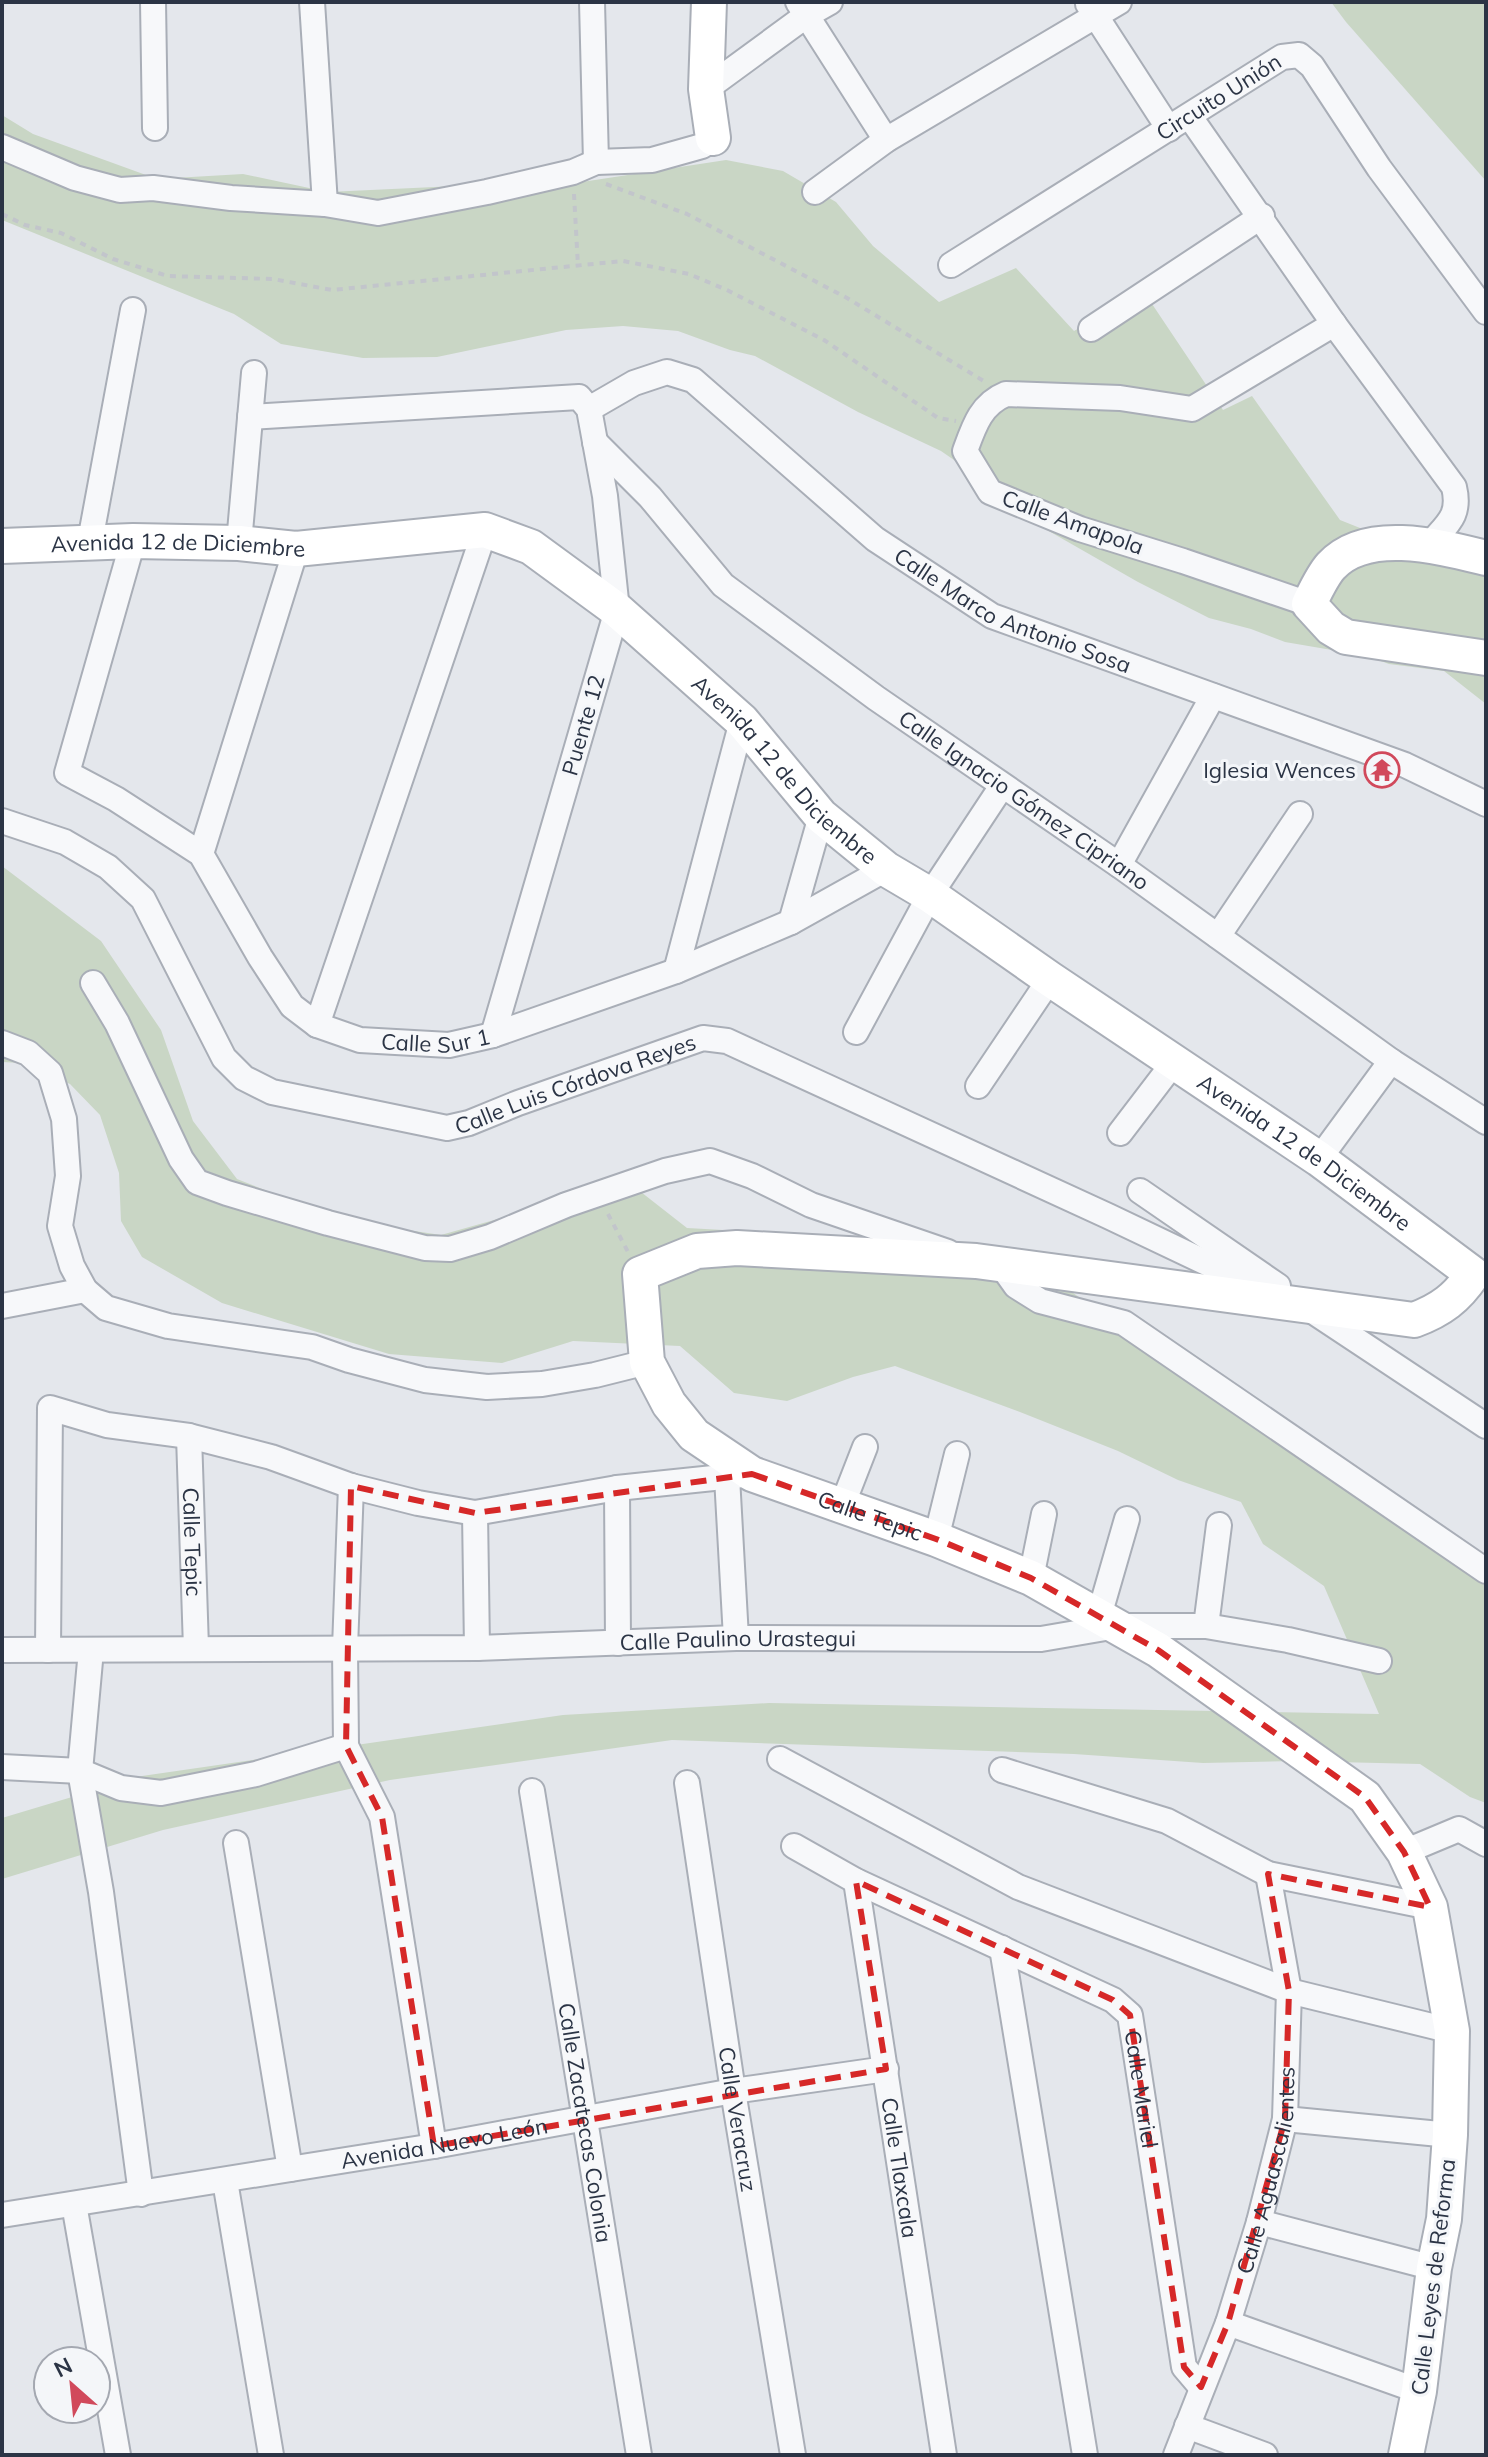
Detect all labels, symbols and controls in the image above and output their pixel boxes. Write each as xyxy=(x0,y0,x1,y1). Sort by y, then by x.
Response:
street label: Circuito Unión xyxy=(1151,47,1286,147)
street label: Calle Amapola xyxy=(998,483,1148,561)
street label: Avenida 12 de Diciembre xyxy=(50,527,306,563)
street label: Calle Marco Antonio Sosa xyxy=(889,541,1135,679)
street label: Avenida 12 de Diciembre xyxy=(686,669,883,870)
street label: Puente 12 xyxy=(555,671,611,779)
street label: Calle Ignacio Gómez Cipriano xyxy=(893,704,1155,896)
temple icon: Iglesia Wences xyxy=(1363,751,1401,789)
place label: Iglesia Wences xyxy=(1203,756,1356,784)
street label: Calle Sur 1 xyxy=(380,1022,493,1059)
street label: Calle Luis Córdova Reyes xyxy=(452,1028,700,1140)
street label: Avenida 12 de Diciembre xyxy=(1192,1068,1417,1237)
street label: Calle Tepic xyxy=(814,1484,926,1547)
street label: Calle Tepic xyxy=(177,1487,208,1597)
street label: Calle Paulino Urastegui xyxy=(619,1624,856,1656)
street label: Calle Zacatecas Colonia xyxy=(552,2001,619,2245)
street label: Calle Mariel xyxy=(1119,2028,1164,2150)
street label: Calle Veracruz xyxy=(713,2045,763,2194)
street label: Calle Aguascalientes xyxy=(1230,2066,1301,2277)
street label: Calle Tlaxcala xyxy=(875,2095,925,2240)
street label: Avenida Nuevo León xyxy=(339,2111,550,2175)
street label: Calle Leyes de Reforma xyxy=(1405,2157,1461,2397)
north arrow xyxy=(32,2345,112,2425)
text: N xyxy=(49,2351,77,2383)

